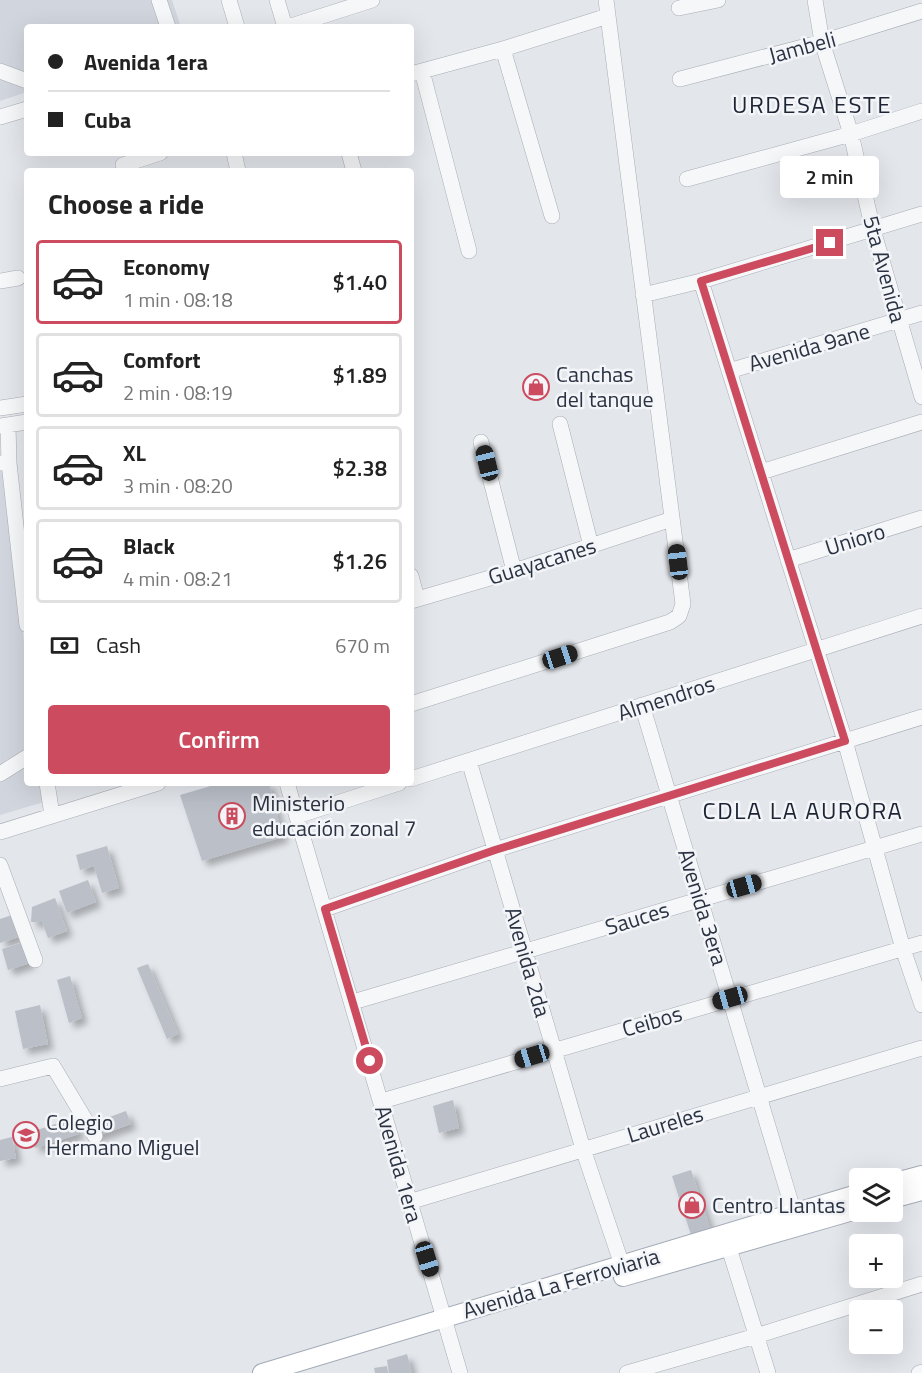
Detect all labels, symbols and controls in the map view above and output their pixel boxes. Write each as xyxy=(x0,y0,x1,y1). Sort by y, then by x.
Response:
street label: Jambeli xyxy=(765,22,839,72)
text: Avenida 1era xyxy=(84,45,208,79)
district label: URDESA ESTE xyxy=(732,86,892,122)
text: Cuba xyxy=(84,103,131,137)
callout: 2 min xyxy=(780,156,880,198)
text: 2 min xyxy=(805,161,854,192)
text: Choose a ride xyxy=(48,183,204,224)
street label: 5ta Avenida xyxy=(854,212,916,326)
route end xyxy=(816,229,843,256)
text: Economy xyxy=(123,250,210,284)
icon: car xyxy=(51,255,105,309)
text: $1.40 xyxy=(332,265,387,299)
text: 1 min · 08:18 xyxy=(123,284,233,315)
street label: Avenida 9ane xyxy=(744,313,874,381)
text: Comfort xyxy=(123,343,201,377)
icon: car xyxy=(51,348,105,402)
place label: Canchas del tanque xyxy=(556,357,654,416)
text: $1.89 xyxy=(332,358,387,392)
shop icon: Canchas del tanque xyxy=(521,372,551,402)
text: 2 min · 08:19 xyxy=(123,377,233,408)
text: XL xyxy=(123,436,146,470)
icon: car xyxy=(51,441,105,495)
car xyxy=(474,443,500,483)
text: $2.38 xyxy=(332,451,387,485)
text: 3 min · 08:20 xyxy=(123,470,233,501)
street label: Unioro xyxy=(821,514,889,564)
street label: Guayacanes xyxy=(484,528,600,594)
text: Black xyxy=(123,529,175,563)
icon: car xyxy=(51,534,105,588)
car xyxy=(667,543,689,581)
text: $1.26 xyxy=(332,544,387,578)
text: 4 min · 08:21 xyxy=(123,563,233,594)
text: Cash xyxy=(96,628,141,662)
icon: cash xyxy=(48,629,81,662)
text: 670 m xyxy=(335,630,390,661)
car xyxy=(540,643,580,671)
street label: Almendros xyxy=(613,666,719,730)
button: Confirm xyxy=(48,705,390,774)
place label: Ministerio educación zonal 7 xyxy=(252,786,416,845)
district label: CDLA LA AURORA xyxy=(703,792,903,828)
building icon: Ministerio educación zonal 7 xyxy=(217,801,247,831)
street label: Avenida 3era xyxy=(669,844,737,970)
car xyxy=(724,872,764,900)
street label: Sauces xyxy=(601,892,673,944)
street label: Avenida 2da xyxy=(496,903,560,1021)
car xyxy=(710,984,750,1012)
street label: Ceibos xyxy=(618,996,686,1046)
car xyxy=(512,1042,552,1070)
route start xyxy=(356,1047,383,1074)
street label: Laureles xyxy=(623,1096,707,1152)
street label: Avenida 1era xyxy=(366,1101,432,1227)
place label: Colegio Hermano Miguel xyxy=(46,1105,200,1164)
school or university icon: Colegio Hermano Miguel xyxy=(11,1120,41,1150)
map controls xyxy=(849,1168,903,1354)
button: layers xyxy=(849,1168,903,1222)
place label: Centro Llantas xyxy=(712,1188,846,1222)
shop icon: Centro Llantas xyxy=(677,1190,707,1220)
button: + xyxy=(849,1234,903,1288)
car xyxy=(413,1239,441,1279)
street label: Avenida La Ferroviaria xyxy=(459,1239,663,1327)
button: − xyxy=(849,1300,903,1354)

